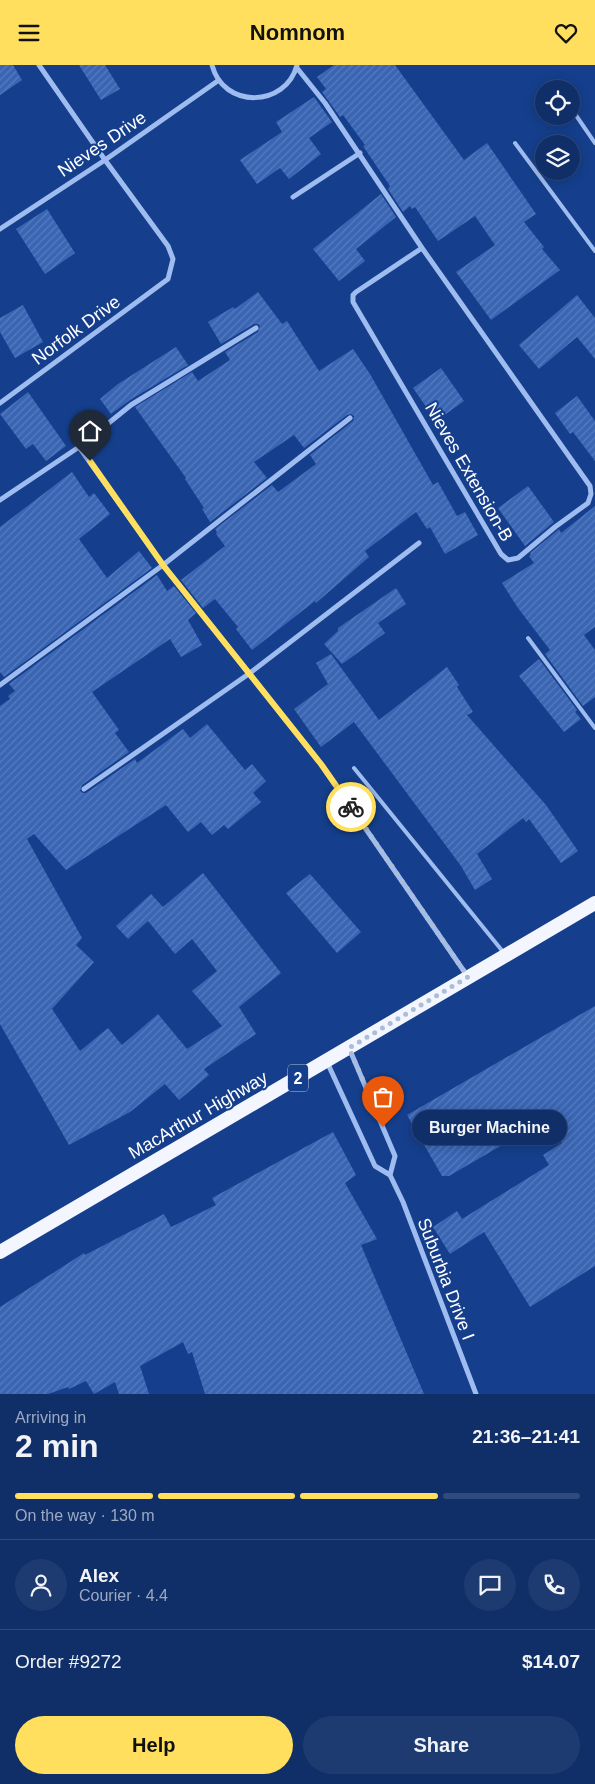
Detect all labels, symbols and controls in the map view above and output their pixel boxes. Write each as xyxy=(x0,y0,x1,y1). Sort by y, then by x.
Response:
icon: menu xyxy=(15,19,43,47)
icon: heart xyxy=(552,19,580,47)
text: Nomnom xyxy=(250,20,345,45)
map controls xyxy=(535,80,580,180)
button: locate xyxy=(535,80,580,125)
street label: Nieves Drive xyxy=(54,107,150,181)
button: layers xyxy=(535,135,580,180)
street label: Norfolk Drive xyxy=(28,291,124,369)
street label: Nieves Extension-B xyxy=(421,399,517,545)
pin xyxy=(69,410,111,461)
icon: home xyxy=(76,417,104,445)
courier xyxy=(326,782,376,832)
icon: bike xyxy=(337,793,365,821)
road number: 2 xyxy=(288,1065,308,1091)
street label: MacArthur Highway xyxy=(125,1067,271,1163)
pin xyxy=(362,1076,404,1127)
icon: bag xyxy=(369,1083,397,1111)
callout: Burger Machine xyxy=(413,1109,568,1145)
text: Burger Machine xyxy=(429,1119,550,1136)
street label: Suburbia Drive I xyxy=(414,1215,478,1343)
text: Arriving in xyxy=(15,1409,86,1426)
text: 21:36–21:41 xyxy=(472,1426,580,1447)
text: 2 min xyxy=(15,1428,99,1464)
text: On the way · 130 m xyxy=(15,1507,155,1524)
button: person xyxy=(15,1559,67,1611)
button: chat xyxy=(464,1559,516,1611)
button: phone xyxy=(528,1559,580,1611)
text: Alex xyxy=(79,1565,119,1586)
text: Courier · 4.4 xyxy=(79,1587,168,1604)
text: Order #9272 xyxy=(15,1651,122,1672)
text: $14.07 xyxy=(522,1651,580,1672)
button: Help xyxy=(15,1716,293,1774)
button: Share xyxy=(303,1716,580,1774)

